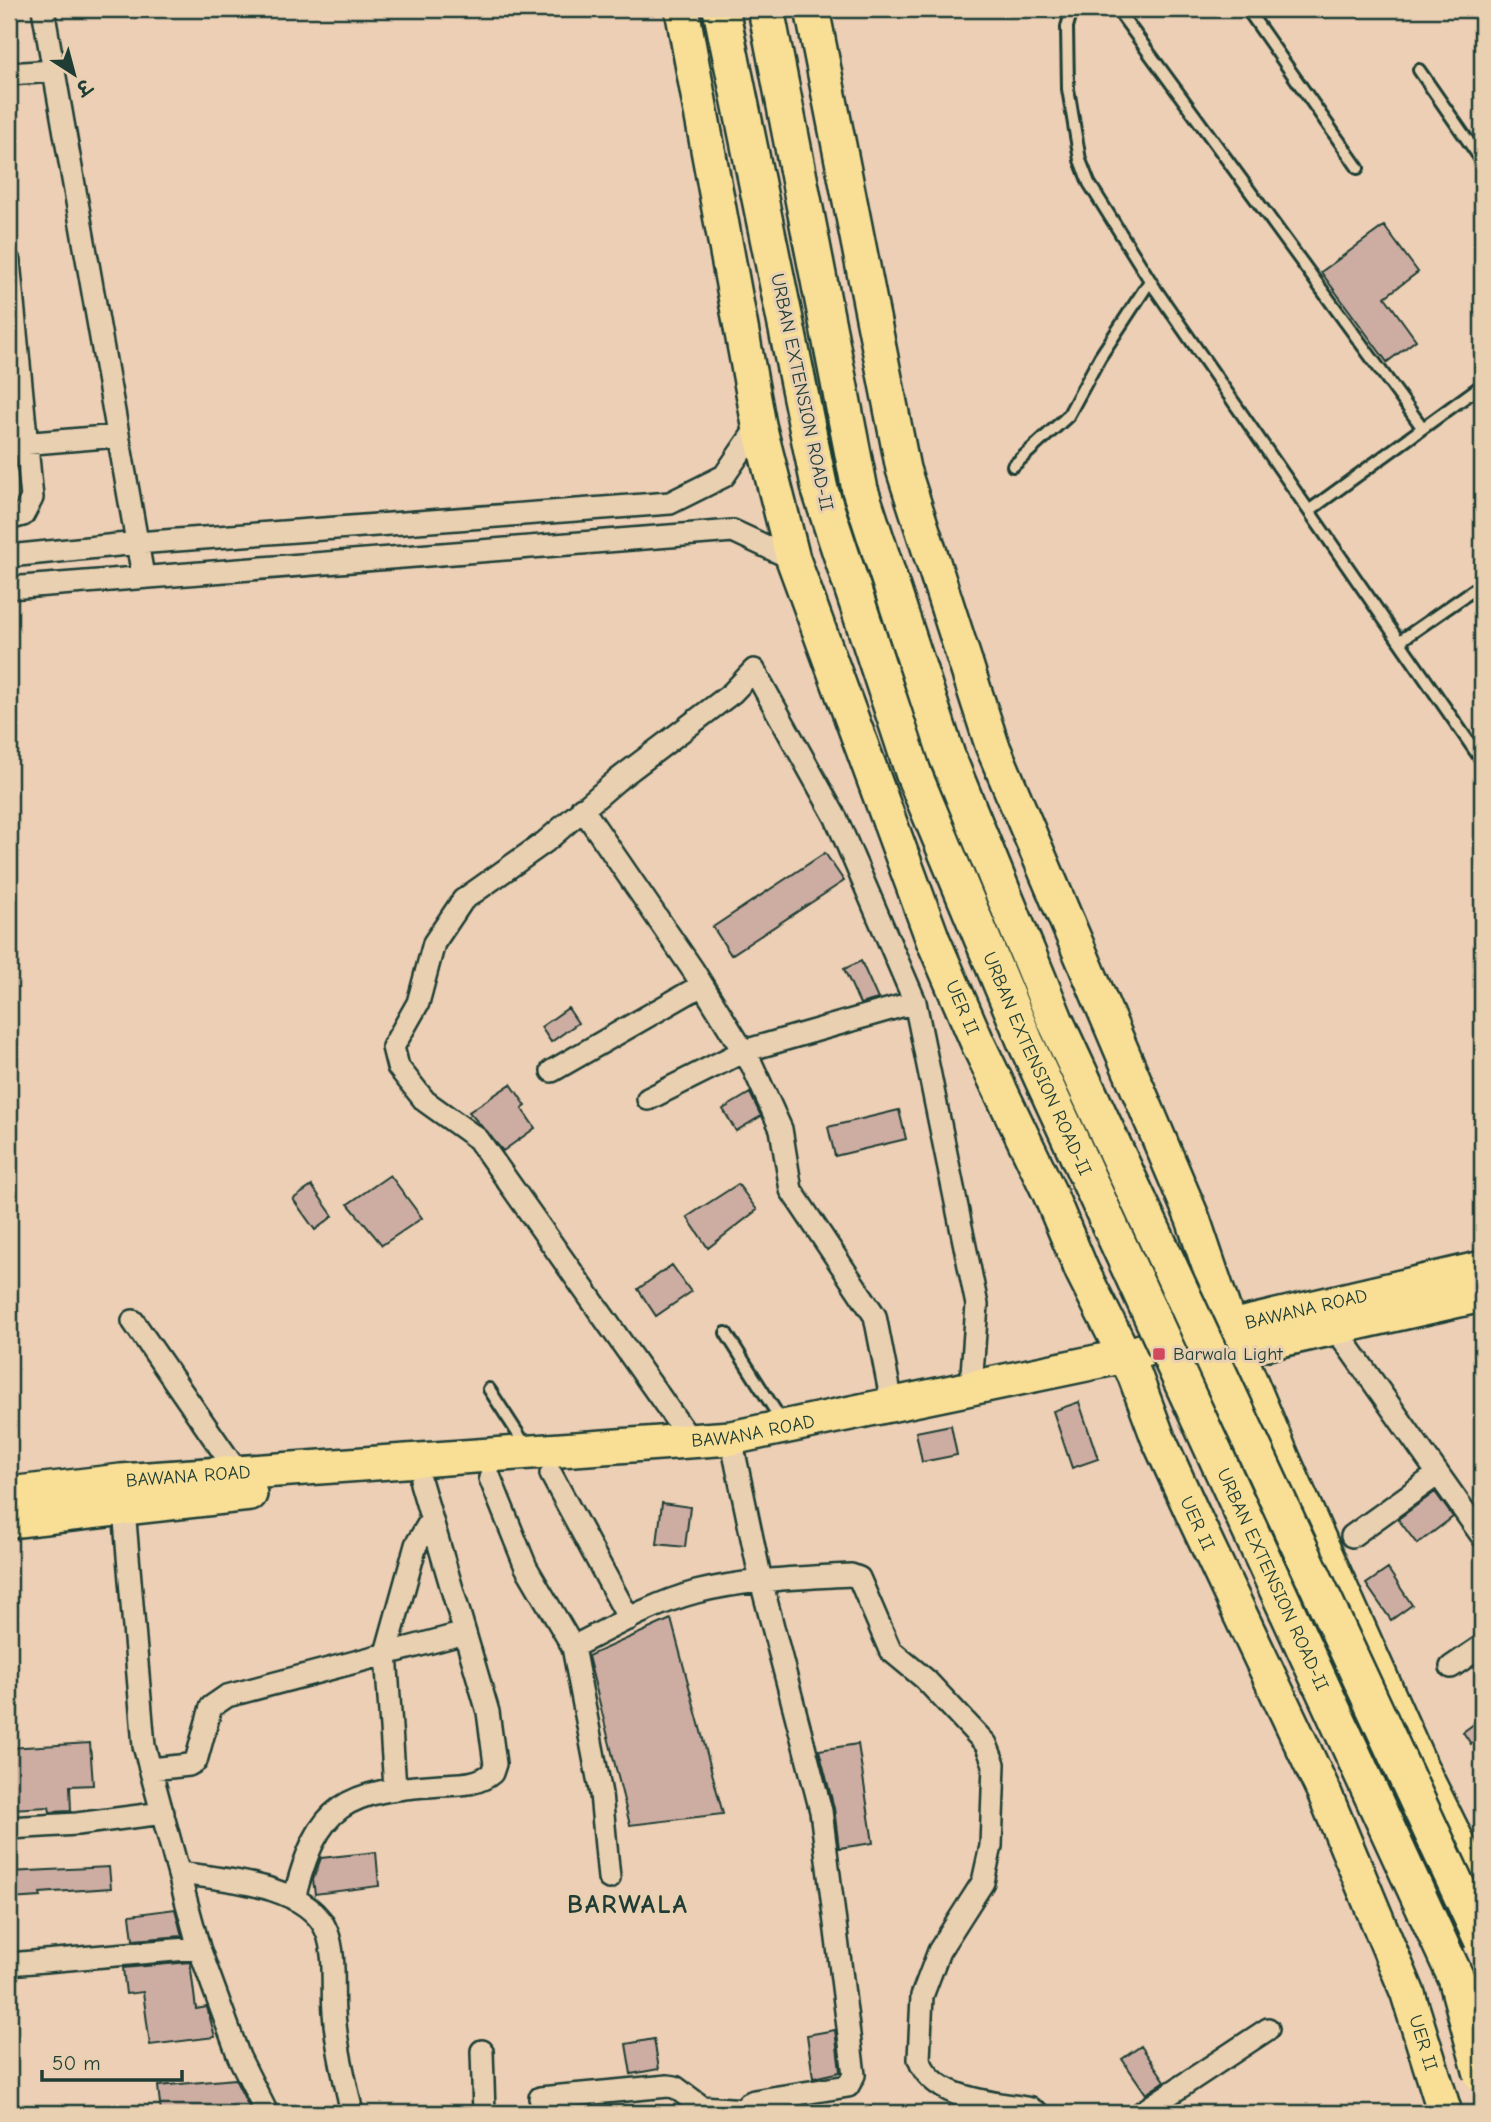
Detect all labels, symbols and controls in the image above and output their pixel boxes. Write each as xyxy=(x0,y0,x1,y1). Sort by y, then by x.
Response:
north arrow xyxy=(38,38,108,108)
text: उ xyxy=(70,73,97,101)
street label: URBAN EXTENSION ROAD-II xyxy=(766,271,838,513)
street label: URBAN EXTENSION ROAD-II xyxy=(978,949,1096,1179)
street label: UER II xyxy=(941,977,984,1038)
street label: BAWANA ROAD xyxy=(1243,1284,1370,1334)
place label: Barwala Light xyxy=(1173,1343,1283,1365)
marker: Barwala Light xyxy=(1151,1346,1167,1362)
street label: BAWANA ROAD xyxy=(691,1410,817,1452)
street label: BAWANA ROAD xyxy=(125,1461,251,1492)
street label: URBAN EXTENSION ROAD-II xyxy=(1212,1465,1333,1694)
street label: UER II xyxy=(1175,1493,1219,1554)
district label: BARWALA xyxy=(567,1890,689,1920)
street label: UER II xyxy=(1404,2012,1442,2073)
scale bar xyxy=(42,2038,182,2082)
text: 50 m xyxy=(52,2051,101,2075)

